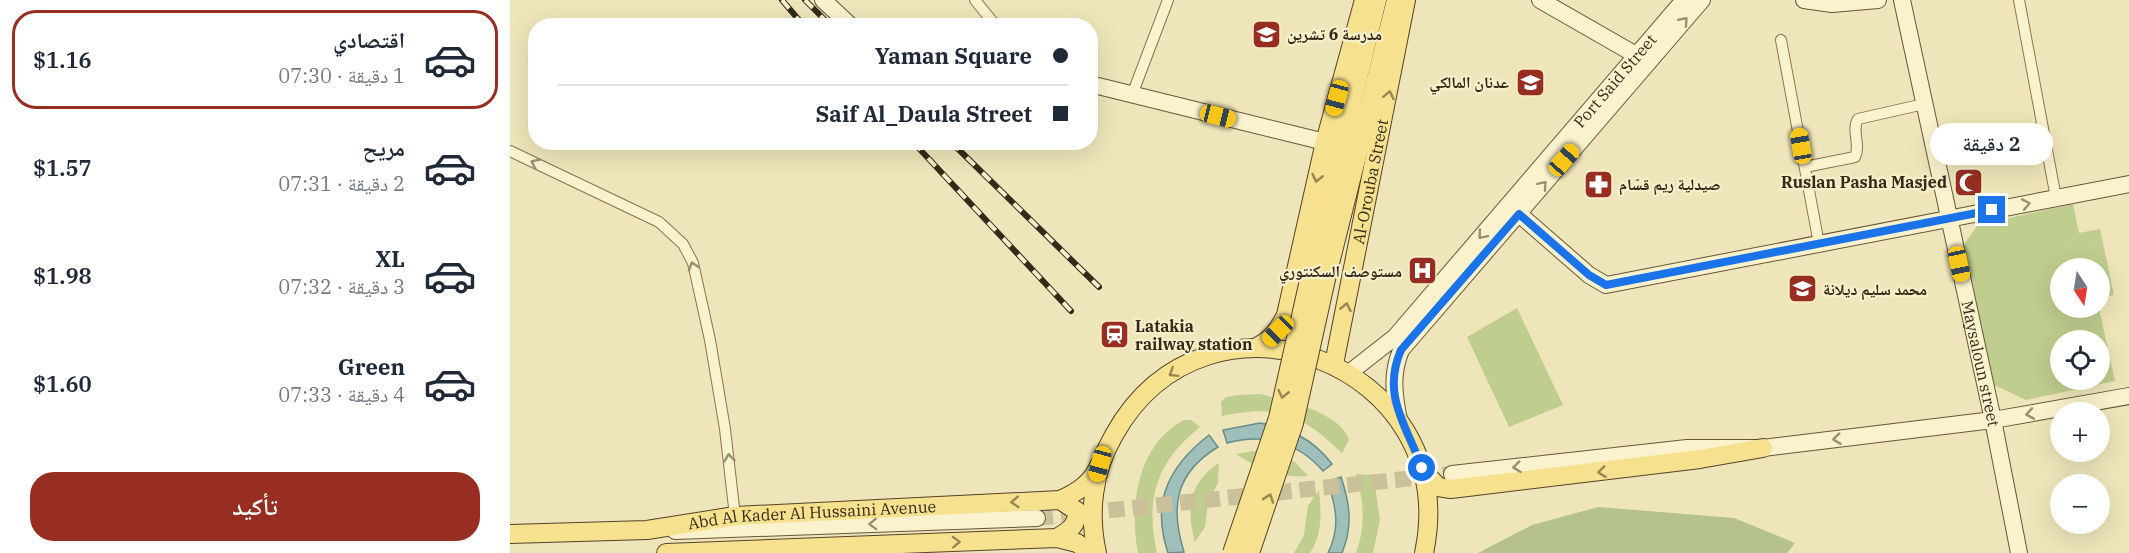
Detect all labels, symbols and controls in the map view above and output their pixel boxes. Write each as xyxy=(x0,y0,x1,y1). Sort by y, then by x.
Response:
one-way arrow xyxy=(1677,17,1688,28)
school or university icon: مدرسة 6 تشرين xyxy=(1250,18,1282,50)
place label: مدرسة 6 تشرين xyxy=(1287,24,1382,44)
text: اقتصادي xyxy=(333,25,405,54)
street label: Port Said Street xyxy=(1569,30,1661,132)
icon: car xyxy=(423,33,477,87)
text: Yaman Square xyxy=(875,41,1032,70)
text: $1.16 xyxy=(33,45,92,74)
text: 1 دقيقة · 07:30 xyxy=(278,62,405,89)
school or university icon: عدنان المالكي xyxy=(1514,66,1546,98)
place label: عدنان المالكي xyxy=(1429,72,1509,95)
car xyxy=(1324,78,1350,118)
one-way arrow xyxy=(1382,91,1395,101)
text: Saif Al_Daula Street xyxy=(816,99,1032,128)
car xyxy=(1198,103,1238,129)
street label: Al-Orouba Street xyxy=(1348,117,1392,246)
callout: 2 دقيقة xyxy=(1930,123,2054,165)
car xyxy=(1789,127,1813,165)
text: 2 دقيقة xyxy=(1962,130,2021,157)
text: مريح xyxy=(362,133,405,162)
icon: car xyxy=(423,141,477,195)
car xyxy=(1545,141,1583,179)
text: $1.57 xyxy=(33,153,92,182)
one-way arrow xyxy=(530,158,541,170)
mosque icon: Ruslan Pasha Masjed xyxy=(1952,166,1984,198)
pharmacy icon: صيدلية ريم قسّام xyxy=(1582,168,1614,200)
text: 2 دقيقة · 07:31 xyxy=(278,170,405,197)
place label: Ruslan Pasha Masjed xyxy=(1781,172,1947,192)
one-way arrow xyxy=(1311,173,1324,183)
place label: صيدلية ريم قسّام xyxy=(1619,174,1720,196)
one-way arrow xyxy=(1536,181,1547,192)
route end xyxy=(1978,196,2005,223)
one-way arrow xyxy=(2021,198,2031,211)
one-way arrow xyxy=(1478,228,1489,239)
text: XL xyxy=(375,244,405,273)
car xyxy=(1946,245,1972,283)
icon: car xyxy=(423,249,477,303)
hospital icon: مستوصف السكنتوري xyxy=(1407,255,1439,287)
north arrow xyxy=(2050,258,2110,318)
map controls xyxy=(2050,258,2110,534)
text: $1.98 xyxy=(33,261,92,290)
one-way arrow xyxy=(688,261,700,272)
place label: مستوصف السكنتوري xyxy=(1279,261,1402,284)
text: 3 دقيقة · 07:32 xyxy=(278,273,405,300)
school or university icon: محمد سليم ديلانة xyxy=(1786,273,1818,305)
place label: محمد سليم ديلانة xyxy=(1823,279,1927,301)
street label: Maysaloun street xyxy=(1957,299,2004,429)
one-way arrow xyxy=(1338,302,1351,312)
car xyxy=(1259,312,1297,350)
place label: Latakia railway station xyxy=(1135,316,1253,354)
station icon: Latakia railway station xyxy=(1098,319,1130,351)
button: locate xyxy=(2050,330,2110,390)
text: Green xyxy=(338,352,405,381)
icon: car xyxy=(423,357,477,411)
one-way arrow xyxy=(1169,366,1179,377)
text: $1.60 xyxy=(33,369,92,398)
text: 4 دقيقة · 07:33 xyxy=(278,381,405,408)
one-way arrow xyxy=(1278,389,1291,399)
button: + xyxy=(2050,402,2110,462)
one-way arrow xyxy=(2025,407,2035,420)
one-way arrow xyxy=(1832,432,1841,445)
car xyxy=(1087,444,1113,484)
one-way arrow xyxy=(723,453,735,462)
route start xyxy=(1408,454,1435,481)
one-way arrow xyxy=(1512,460,1522,473)
one-way arrow xyxy=(1597,465,1606,477)
button: تأكيد xyxy=(30,472,480,541)
button: − xyxy=(2050,474,2110,534)
one-way arrow xyxy=(1262,493,1274,504)
one-way arrow xyxy=(1010,495,1019,508)
street label: Abd Al Kader Al Hussaini Avenue xyxy=(686,496,937,533)
one-way arrow xyxy=(869,518,878,531)
one-way arrow xyxy=(951,536,960,548)

